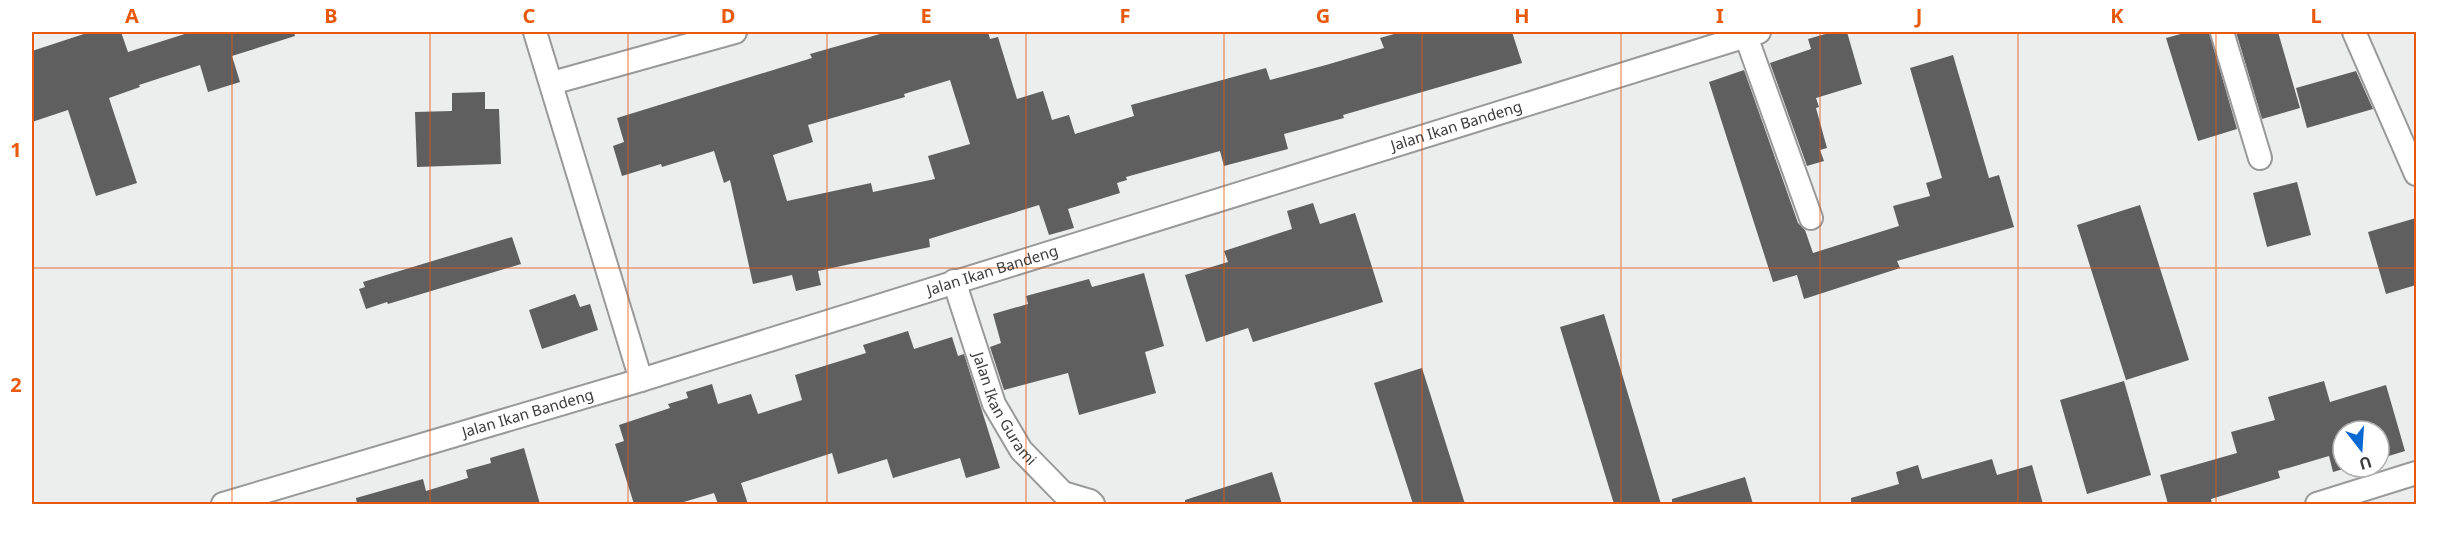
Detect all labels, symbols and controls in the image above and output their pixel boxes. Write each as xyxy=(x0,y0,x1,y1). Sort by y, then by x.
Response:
text: A xyxy=(125,2,139,29)
text: B xyxy=(324,2,338,29)
text: C xyxy=(523,2,536,29)
text: D xyxy=(721,2,735,29)
text: E xyxy=(920,2,932,29)
text: F xyxy=(1120,2,1130,29)
text: G xyxy=(1316,2,1330,29)
text: H xyxy=(1514,2,1530,29)
text: I xyxy=(1716,2,1724,29)
text: J xyxy=(1914,2,1922,29)
text: K xyxy=(2110,2,2124,29)
text: L xyxy=(2310,2,2322,29)
street label: Jalan Ikan Bandeng xyxy=(1386,95,1524,156)
text: 1 xyxy=(10,136,22,163)
street label: Jalan Ikan Bandeng xyxy=(922,240,1060,300)
street label: Jalan Ikan Gurami xyxy=(968,347,1041,469)
text: 2 xyxy=(10,371,22,398)
street label: Jalan Ikan Bandeng xyxy=(457,384,596,442)
north arrow xyxy=(2331,419,2391,479)
text: U xyxy=(2356,451,2374,476)

